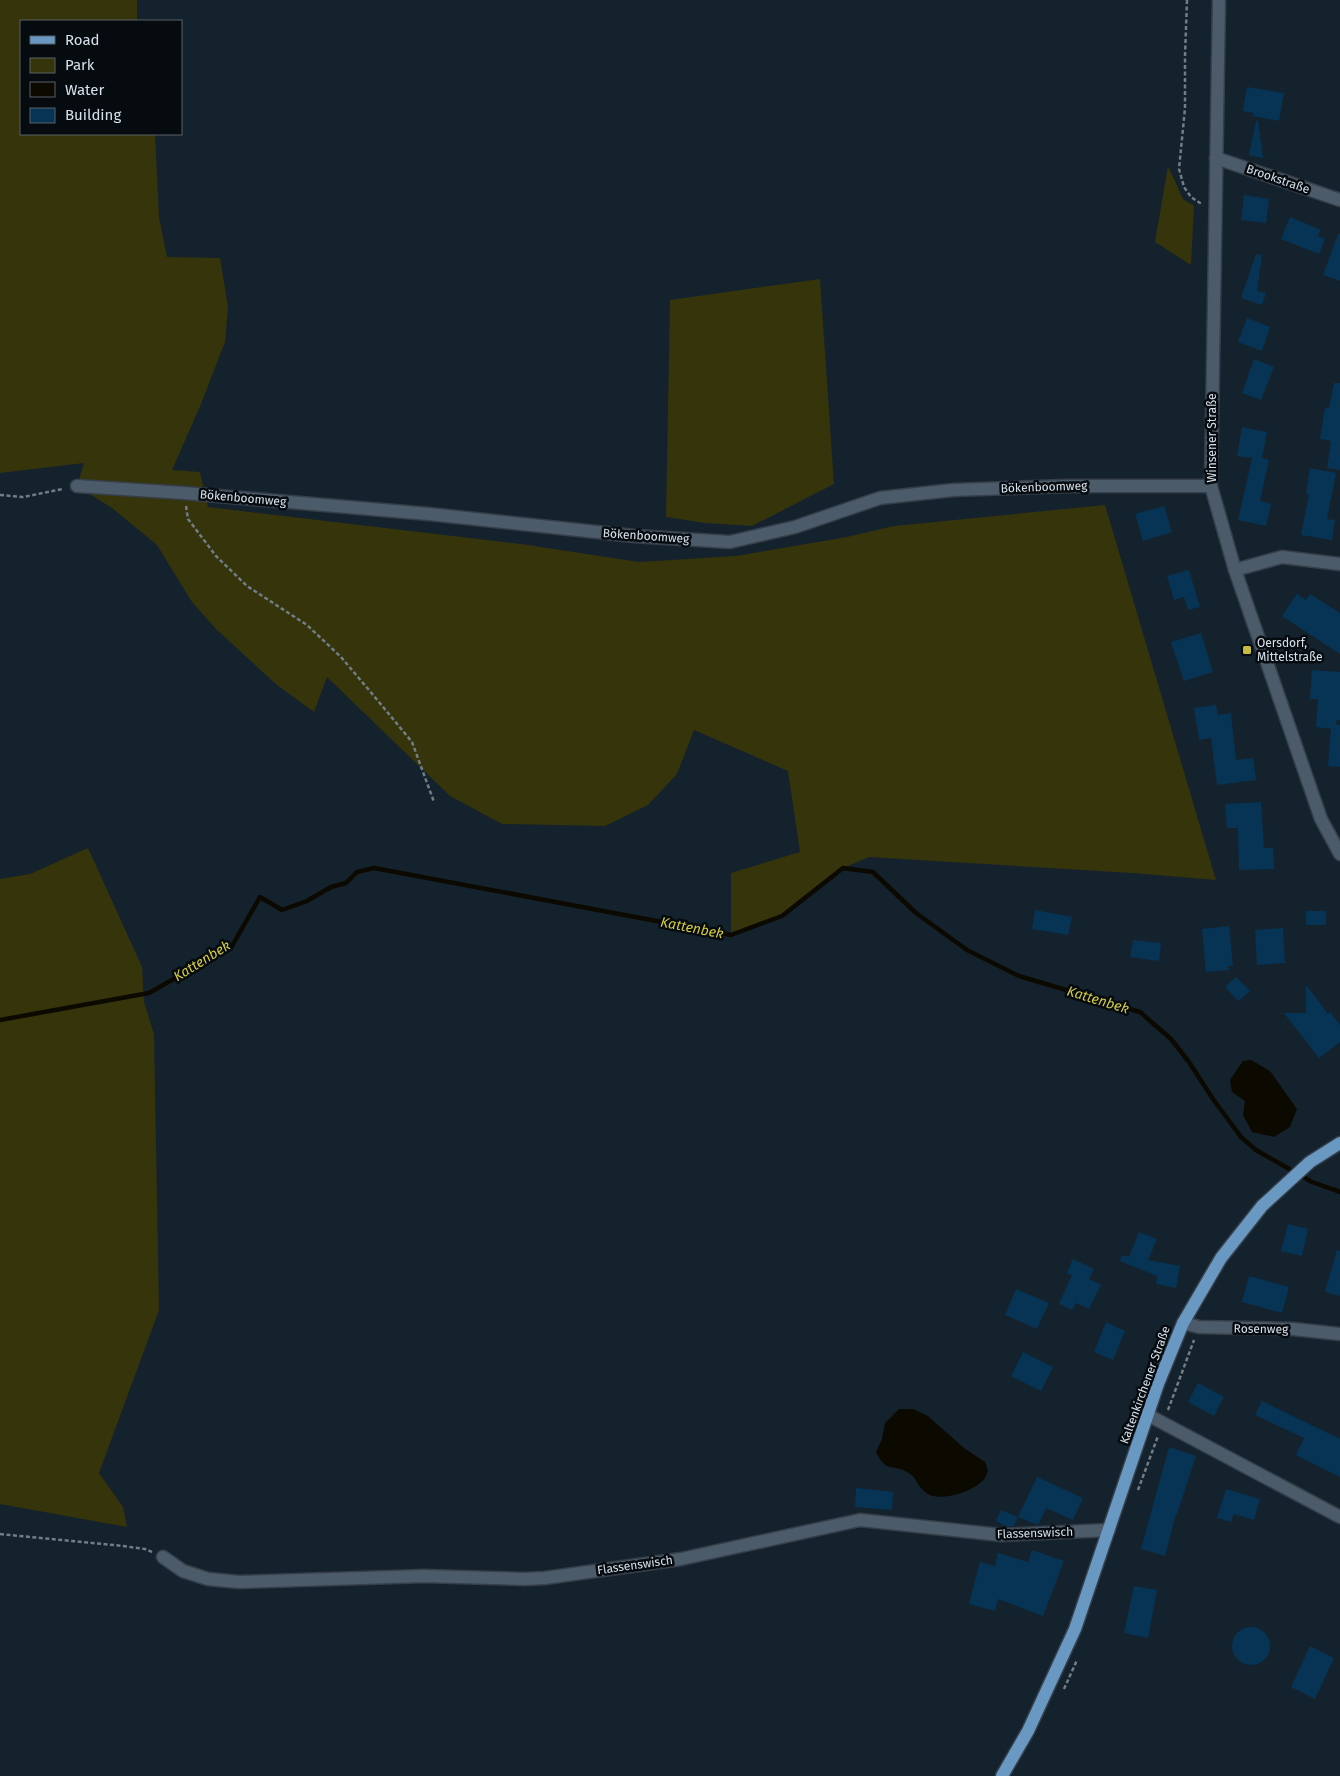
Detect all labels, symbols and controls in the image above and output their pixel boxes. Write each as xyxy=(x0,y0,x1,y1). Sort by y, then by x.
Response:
legend xyxy=(20,20,182,135)
text: Road xyxy=(65,31,100,49)
text: Park xyxy=(65,56,95,74)
text: Water xyxy=(65,81,104,99)
text: Building xyxy=(65,106,121,124)
street label: Brookstraße xyxy=(1245,162,1311,196)
street label: Winsener Straße xyxy=(1205,393,1219,483)
street label: Bökenboomweg xyxy=(1000,478,1088,496)
street label: Bökenboomweg xyxy=(199,487,288,509)
street label: Bökenboomweg xyxy=(602,526,690,546)
place label: Oersdorf, Mittelstraße xyxy=(1257,636,1323,664)
marker: Oersdorf, Mittelstraße xyxy=(1241,644,1253,656)
water label: Kattenbek xyxy=(659,914,725,943)
water label: Kattenbek xyxy=(170,937,234,985)
water label: Kattenbek xyxy=(1065,983,1131,1018)
street label: Rosenweg xyxy=(1234,1322,1289,1336)
street label: Kaltenkirchener Straße xyxy=(1117,1324,1173,1446)
street label: Flassenswisch xyxy=(997,1525,1073,1541)
street label: Flassenswisch xyxy=(596,1553,674,1577)

